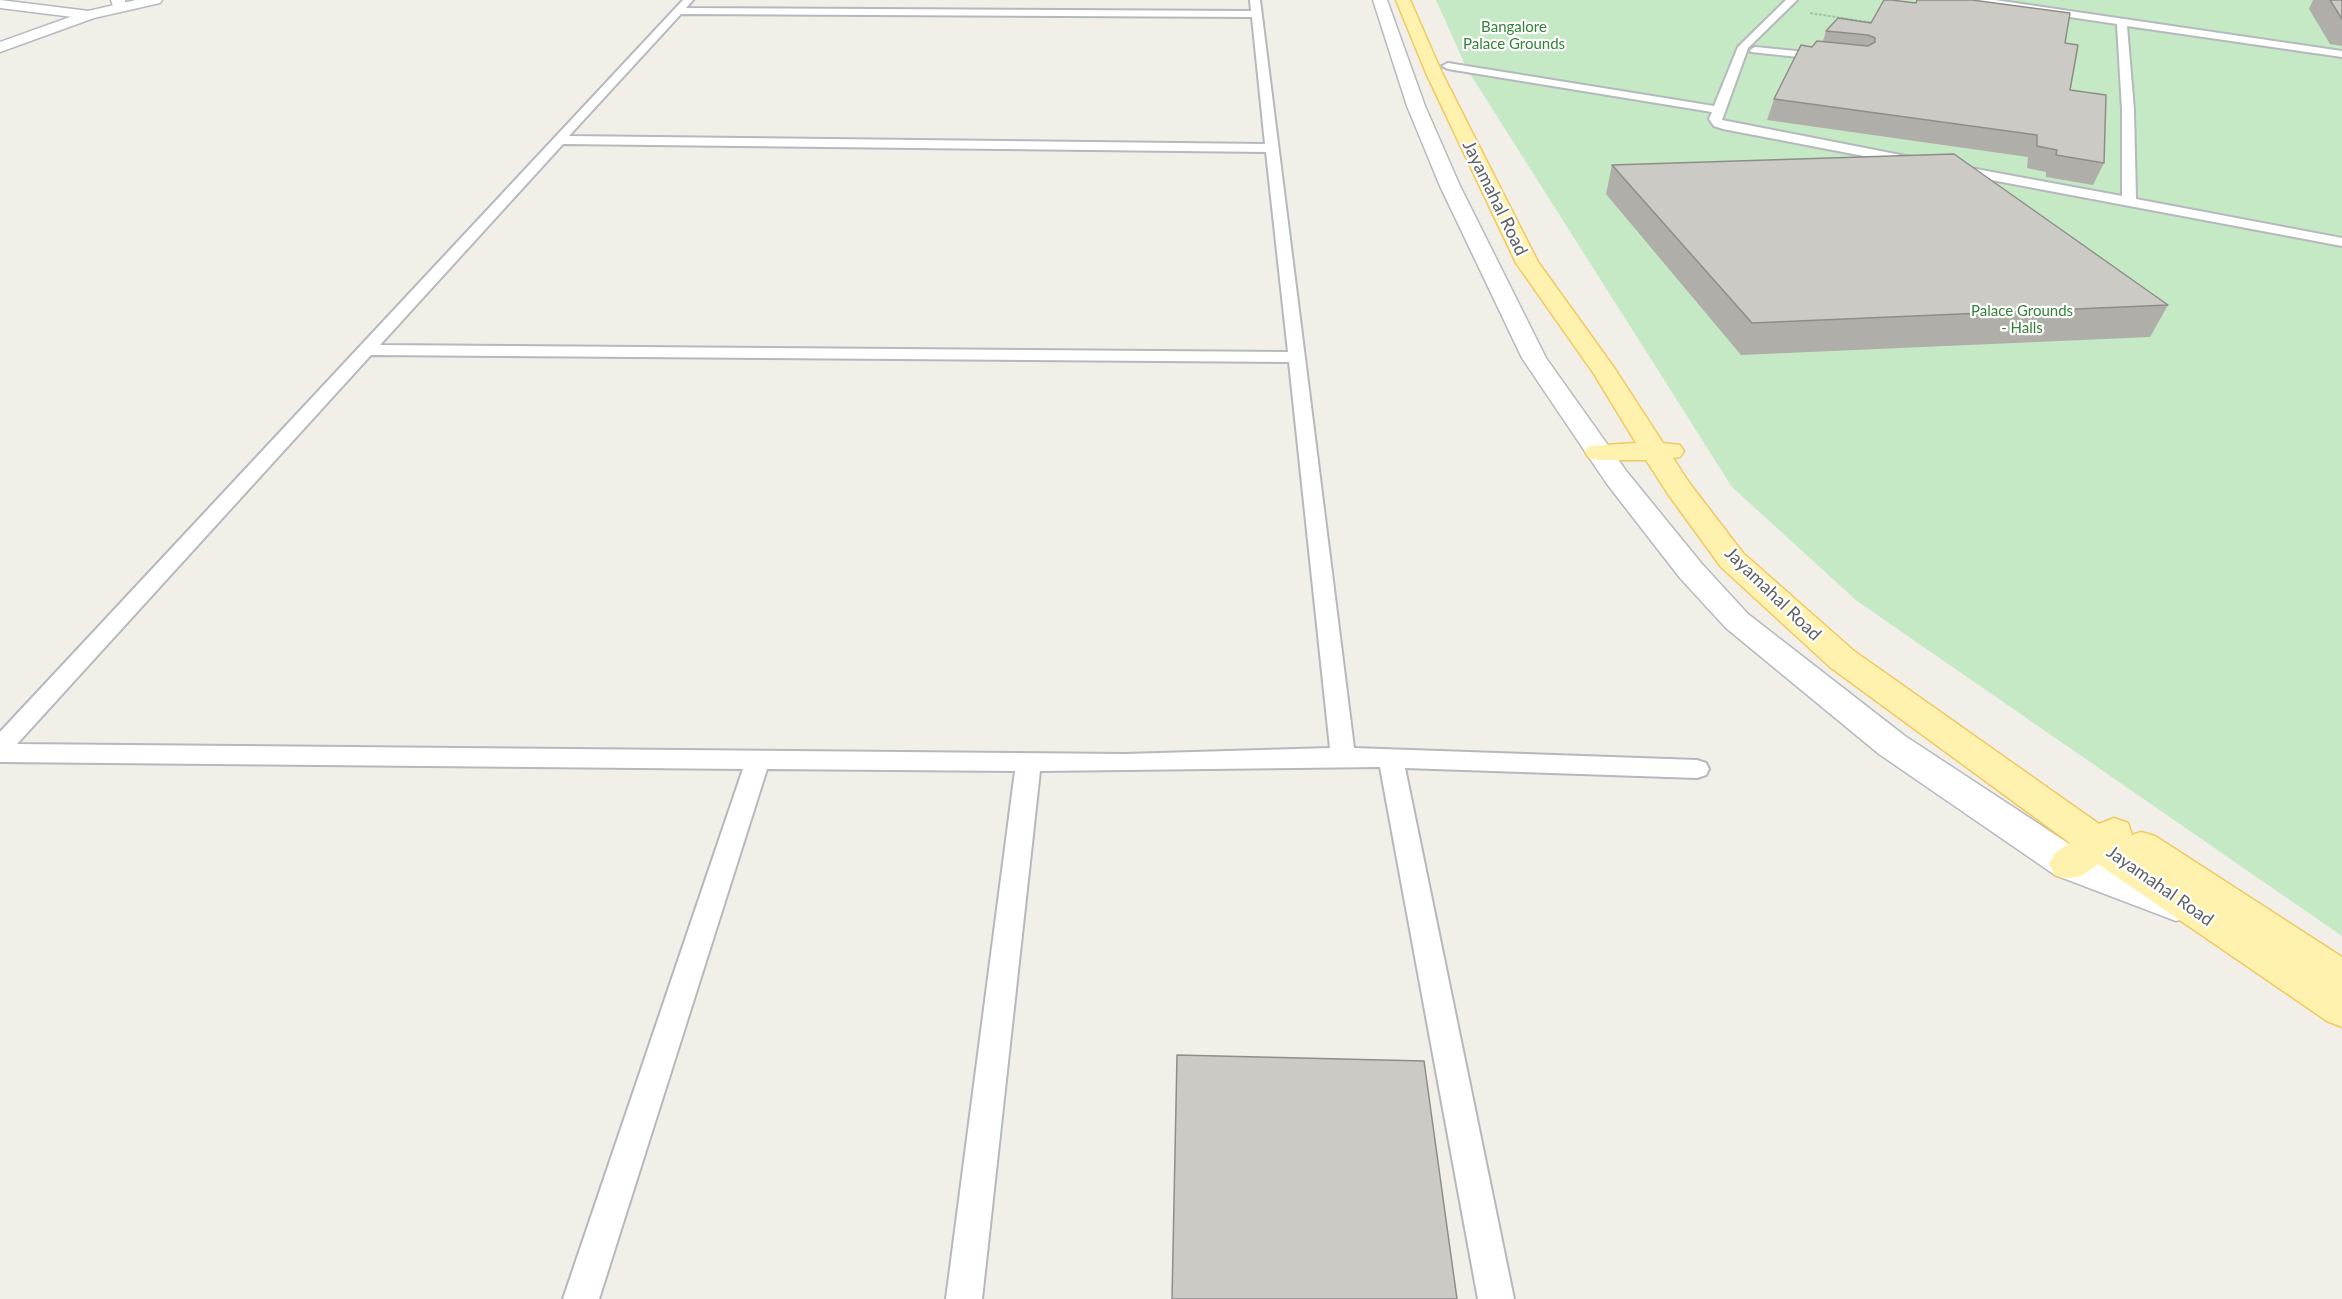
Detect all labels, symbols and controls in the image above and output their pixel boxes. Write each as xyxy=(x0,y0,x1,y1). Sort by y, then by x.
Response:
park label: Bangalore Palace Grounds xyxy=(1463,18,1565,53)
street label: Jayamahal Road xyxy=(1458,137,1532,259)
park label: Palace Grounds - Halls xyxy=(1971,302,2073,337)
street label: Jayamahal Road xyxy=(1720,543,1826,645)
street label: Jayamahal Road xyxy=(2102,841,2218,931)

